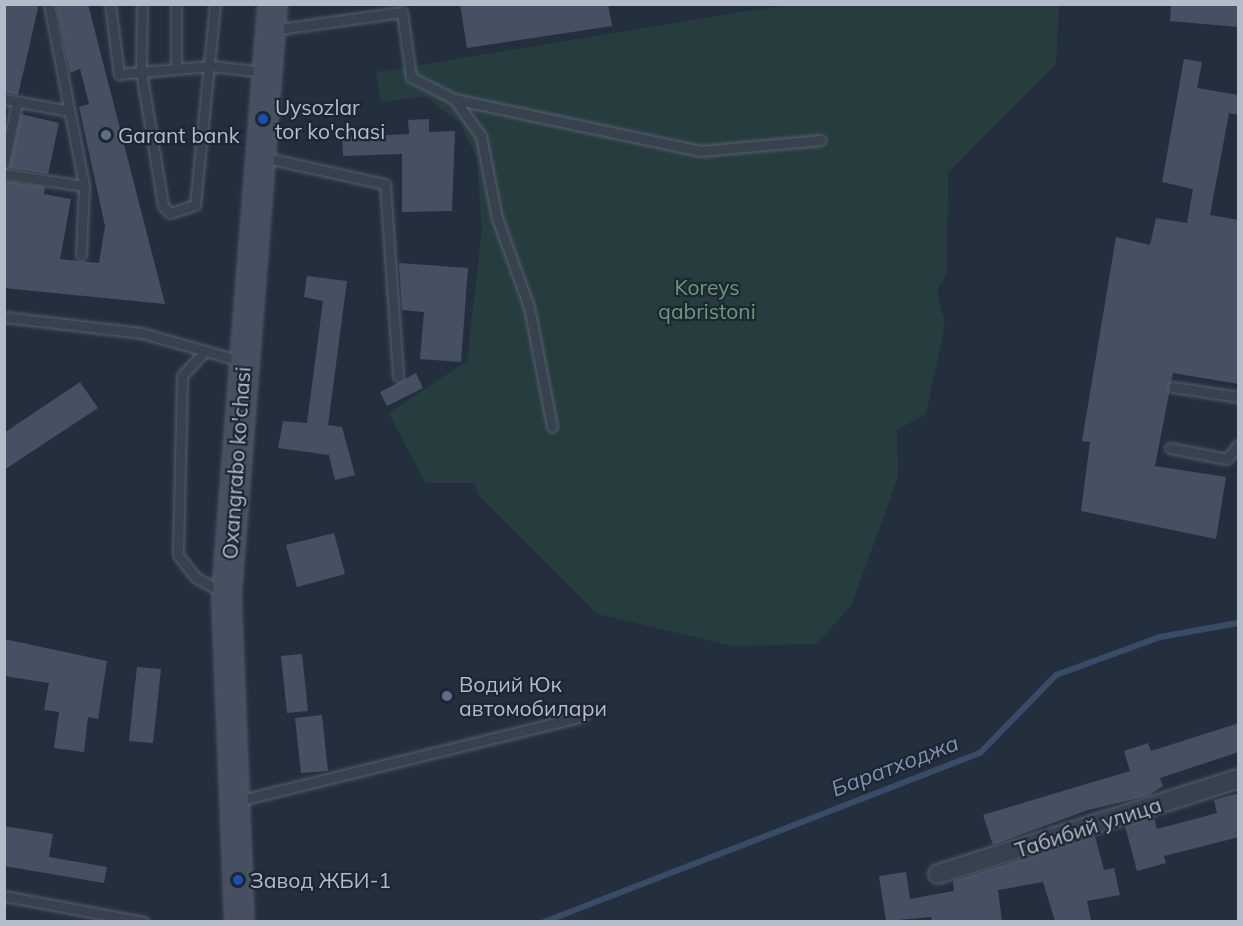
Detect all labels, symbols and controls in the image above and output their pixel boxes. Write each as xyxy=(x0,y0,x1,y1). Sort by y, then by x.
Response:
place label: Uysozlar tor ko'chasi xyxy=(275,94,385,144)
marker: Uysozlar tor ko'chasi xyxy=(256,112,270,126)
place label: Garant bank xyxy=(118,122,240,148)
marker: Garant bank xyxy=(99,128,113,142)
park label: Koreys qabristoni xyxy=(658,274,756,324)
street label: Oxangrabo ko'chasi xyxy=(217,366,255,560)
place label: Водий Юк автомобилари xyxy=(459,671,607,721)
marker: Водий Юк автомобилари xyxy=(440,689,454,703)
water label: Баратходжа xyxy=(828,730,962,802)
street label: Табибий улица xyxy=(1012,791,1164,863)
place label: Завод ЖБИ-1 xyxy=(250,867,391,893)
marker: Завод ЖБИ-1 xyxy=(231,873,245,887)

